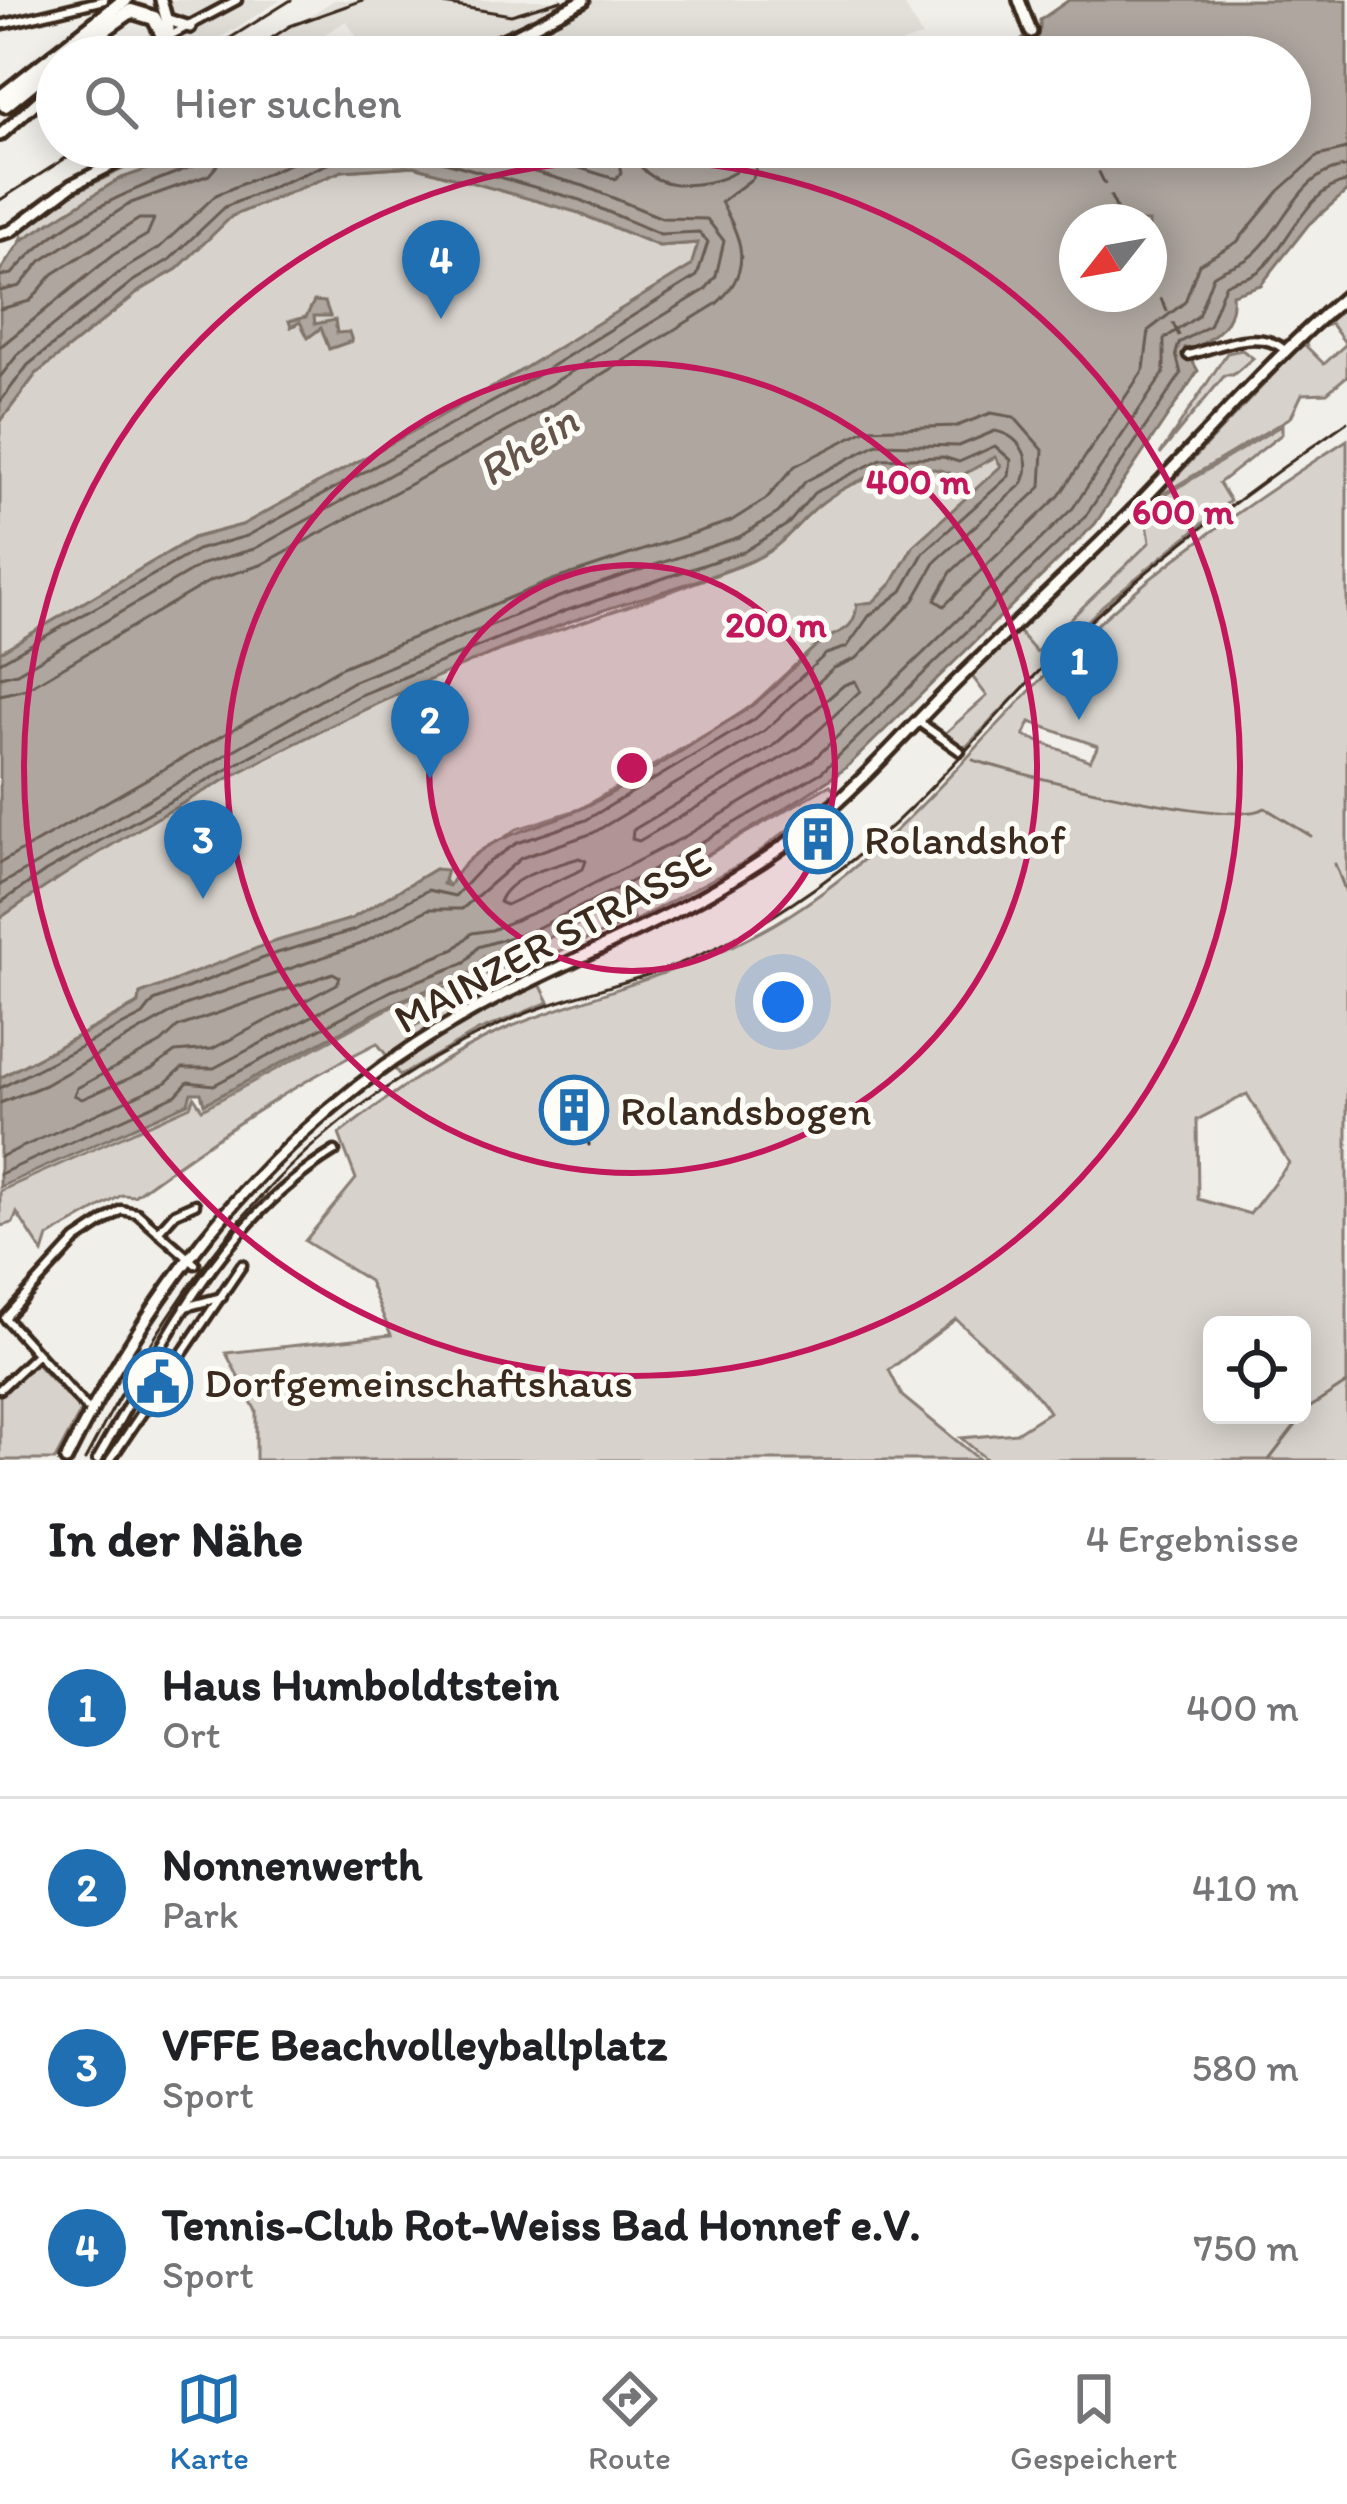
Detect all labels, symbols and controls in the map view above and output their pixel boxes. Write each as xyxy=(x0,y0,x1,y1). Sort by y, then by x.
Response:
search box xyxy=(36,36,1311,168)
icon: search xyxy=(78,69,144,135)
text: Hier suchen xyxy=(174,75,402,129)
north arrow xyxy=(1059,204,1167,312)
pin: 4 xyxy=(402,220,480,319)
water label: Rhein xyxy=(467,393,587,497)
text: 400 m xyxy=(866,460,971,503)
text: 600 m xyxy=(1132,490,1235,533)
text: 200 m xyxy=(725,603,828,646)
pin: 1 xyxy=(1040,621,1118,720)
pin: 2 xyxy=(391,680,469,779)
centre of rings xyxy=(611,747,653,789)
pin: 3 xyxy=(164,800,242,899)
building icon: Rolandshof xyxy=(783,804,853,874)
place label: Rolandshof xyxy=(864,814,1066,865)
street label: MAINZER STRASSE xyxy=(385,834,719,1044)
your location xyxy=(753,972,813,1032)
building icon: Rolandsbogen xyxy=(539,1075,609,1145)
place label: Rolandsbogen xyxy=(620,1085,872,1136)
map controls xyxy=(1203,1316,1311,1424)
button: locate xyxy=(1203,1316,1311,1424)
public building icon: Dorfgemeinschaftshaus xyxy=(123,1347,193,1417)
place label: Dorfgemeinschaftshaus xyxy=(204,1357,633,1408)
text: In der Nähe xyxy=(48,1508,303,1569)
text: 4 Ergebnisse xyxy=(1085,1515,1299,1562)
text: Haus Humboldtstein xyxy=(162,1657,559,1711)
text: 1 xyxy=(78,1684,96,1731)
text: 400 m xyxy=(1186,1684,1299,1731)
text: Ort xyxy=(162,1711,220,1758)
text: Nonnenwerth xyxy=(162,1837,422,1891)
text: 2 xyxy=(77,1864,97,1911)
text: 410 m xyxy=(1192,1864,1299,1911)
text: Park xyxy=(162,1891,239,1938)
text: VFFE Beachvolleyballplatz xyxy=(162,2017,667,2071)
text: 3 xyxy=(76,2044,98,2091)
text: 580 m xyxy=(1192,2044,1299,2091)
text: Sport xyxy=(162,2071,254,2118)
text: Tennis-Club Rot-Weiss Bad Honnef e.V. xyxy=(162,2197,921,2251)
text: 4 xyxy=(75,2224,99,2271)
text: 750 m xyxy=(1194,2224,1299,2271)
text: Sport xyxy=(162,2251,254,2298)
tab: Karte xyxy=(170,2366,249,2477)
tab: Route xyxy=(588,2366,671,2477)
tab: Gespeichert xyxy=(1010,2366,1177,2477)

